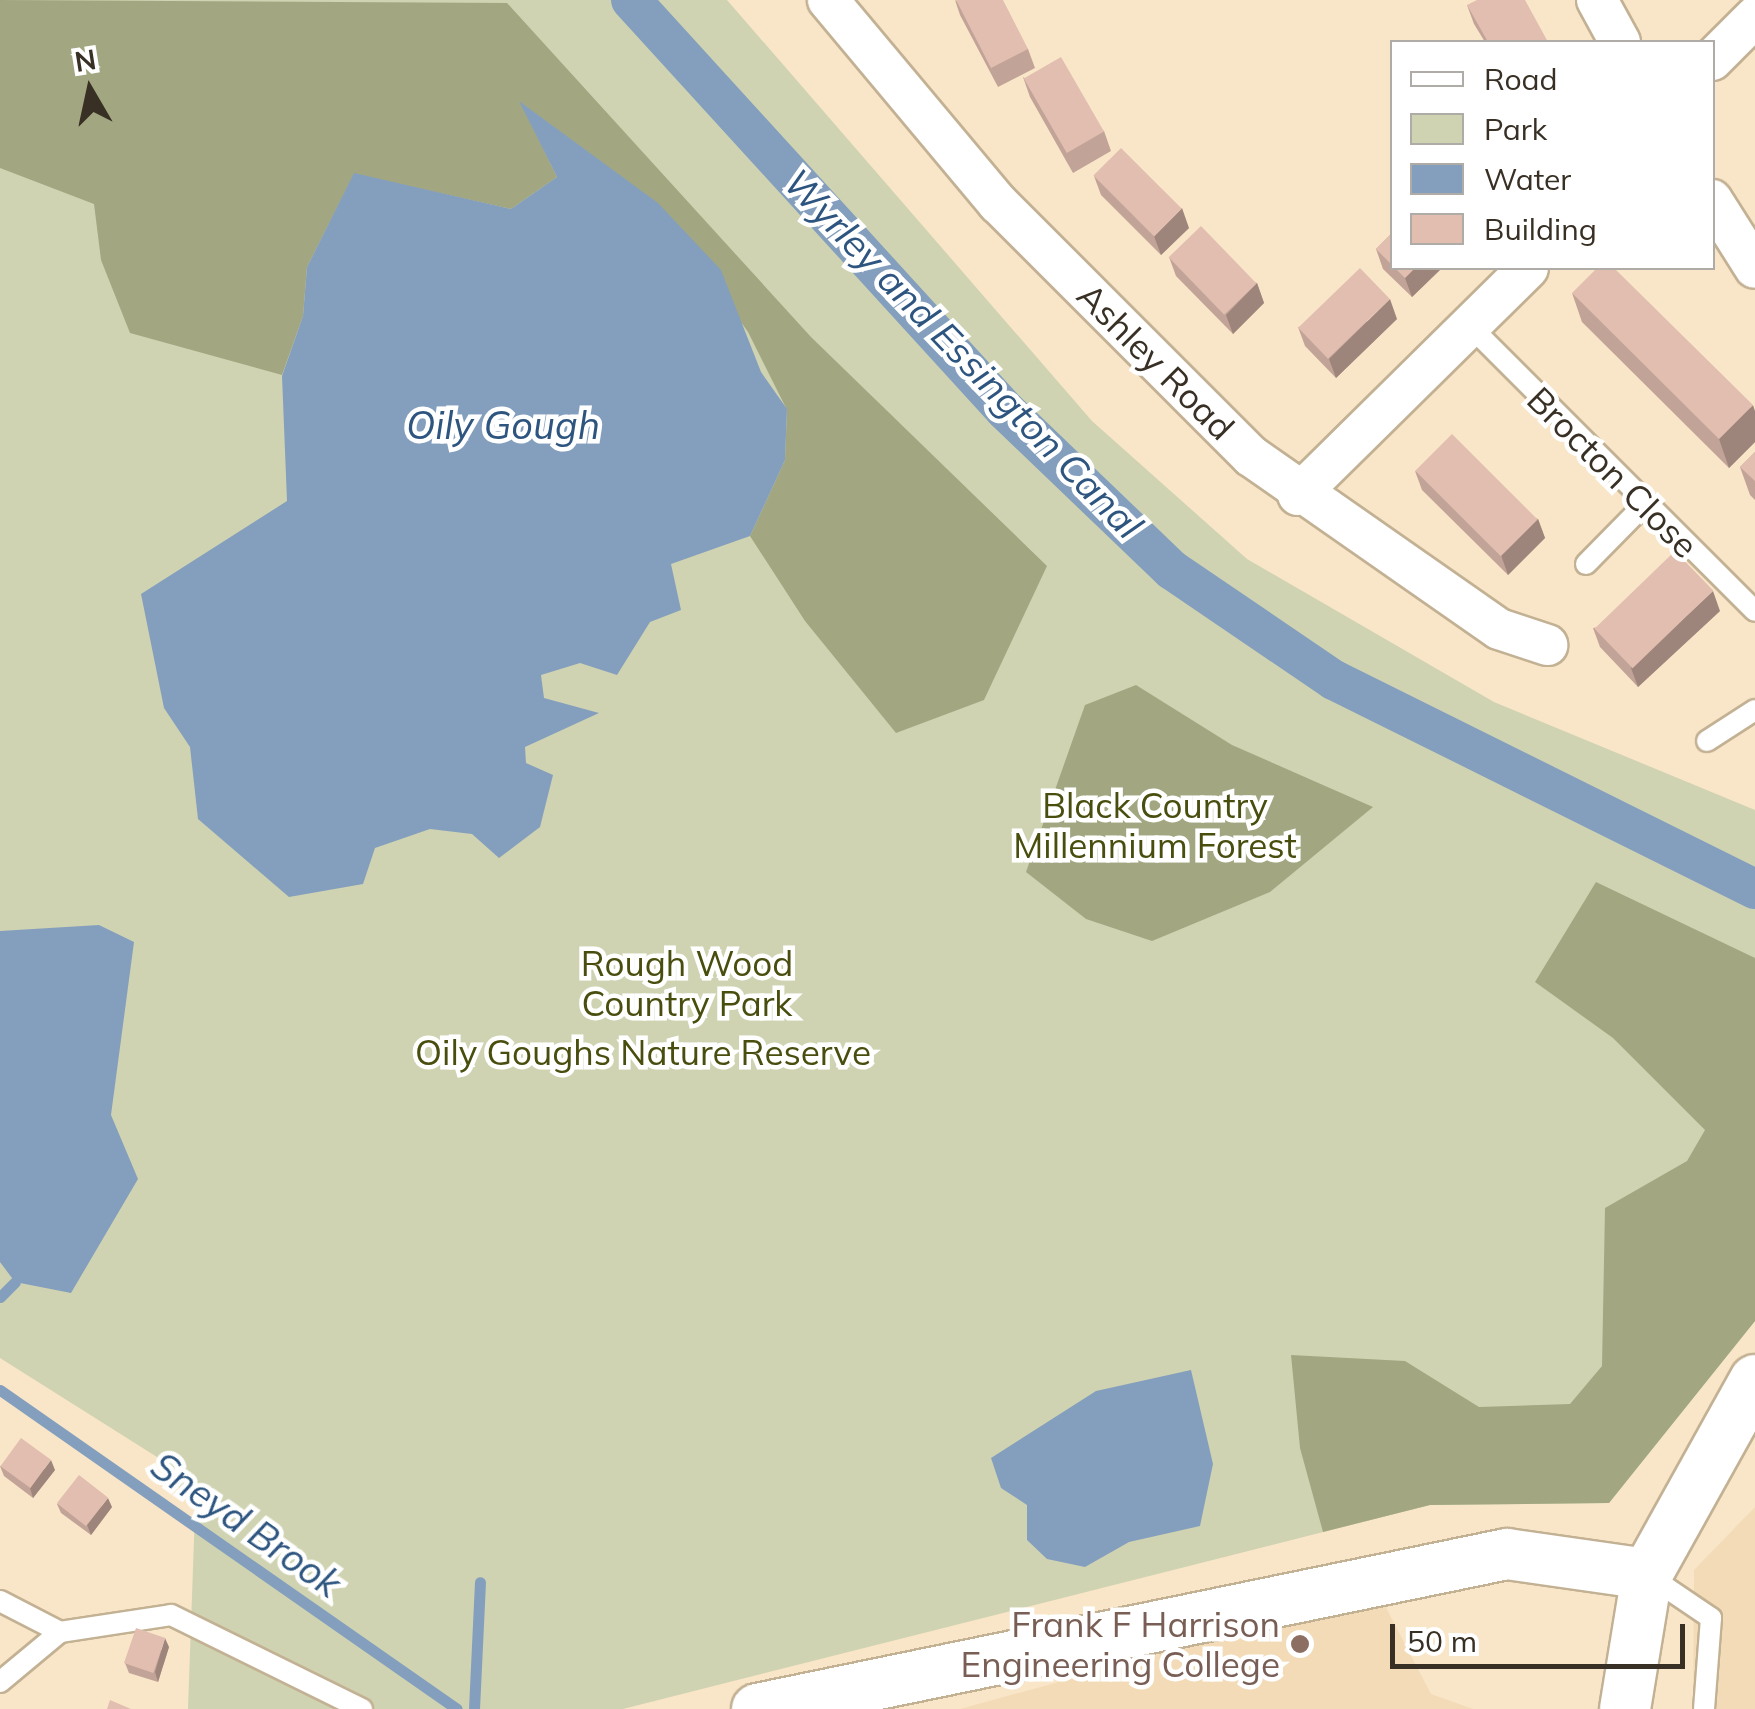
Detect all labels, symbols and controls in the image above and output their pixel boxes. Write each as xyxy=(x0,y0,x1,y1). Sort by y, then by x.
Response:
north arrow xyxy=(40,40,140,140)
legend xyxy=(1390,40,1715,270)
text: N xyxy=(72,41,98,79)
text: Road xyxy=(1484,60,1558,98)
text: Park xyxy=(1484,110,1547,148)
water label: Wyrley and Essington Canal xyxy=(774,160,1152,548)
text: Water xyxy=(1484,160,1571,198)
text: Building xyxy=(1484,210,1597,248)
street label: Ashley Road xyxy=(1069,274,1243,448)
street label: Brocton Close xyxy=(1519,378,1707,566)
water label: Oily Gough xyxy=(406,403,600,449)
park label: Black Country Millennium Forest xyxy=(1013,784,1297,866)
park label: Rough Wood Country Park xyxy=(581,942,793,1024)
park label: Oily Goughs Nature Reserve xyxy=(415,1031,871,1073)
water label: Sneyd Brook xyxy=(142,1443,350,1607)
place label: Frank F Harrison Engineering College xyxy=(961,1603,1280,1685)
scale bar xyxy=(1395,1604,1690,1666)
text: 50 m xyxy=(1407,1622,1477,1660)
marker: Frank F Harrison Engineering College xyxy=(1289,1633,1311,1655)

